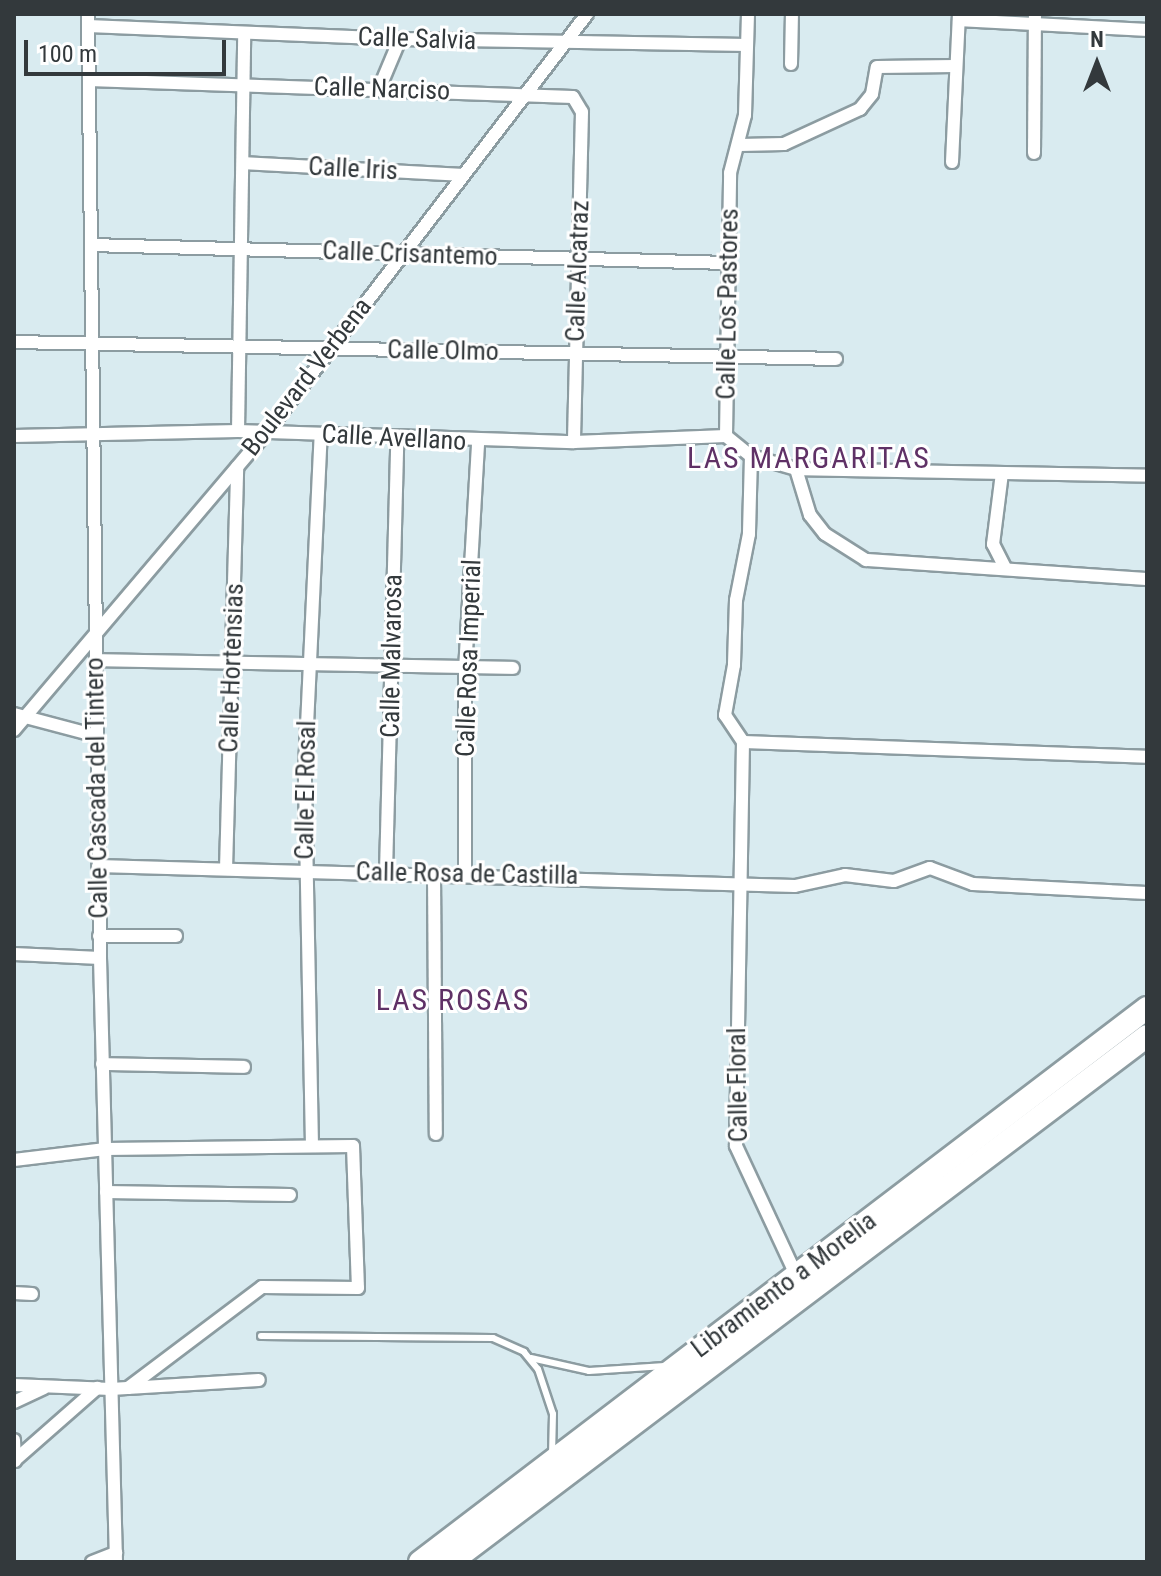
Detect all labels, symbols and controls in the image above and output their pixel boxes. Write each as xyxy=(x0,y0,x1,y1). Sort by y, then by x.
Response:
street label: Calle Salvia xyxy=(357,21,477,57)
scale bar xyxy=(28,24,230,74)
north arrow xyxy=(1057,24,1137,104)
text: N xyxy=(1090,27,1104,52)
text: 100 m xyxy=(38,40,97,68)
street label: Calle Narciso xyxy=(313,71,451,107)
street label: Calle Iris xyxy=(307,151,399,187)
street label: Calle Alcatraz xyxy=(560,200,596,342)
street label: Calle Los Pastores xyxy=(711,208,745,400)
street label: Calle Crisantemo xyxy=(322,235,498,273)
street label: Boulevard Verbena xyxy=(236,292,378,462)
street label: Calle Olmo xyxy=(387,334,499,368)
street label: Calle Avellano xyxy=(321,419,467,457)
district label: LAS MARGARITAS xyxy=(687,440,931,476)
street label: Calle Rosa Imperial xyxy=(450,559,488,757)
street label: Calle Malvarosa xyxy=(375,574,409,738)
street label: Calle Hortensias xyxy=(213,583,251,753)
street label: Calle Cascada del Tintero xyxy=(79,657,115,919)
street label: Calle El Rosal xyxy=(289,720,323,860)
street label: Calle Rosa de Castilla xyxy=(355,856,579,892)
district label: LAS ROSAS xyxy=(376,982,530,1018)
street label: Calle Floral xyxy=(721,1027,755,1143)
street label: Libramiento a Morelia xyxy=(685,1205,883,1365)

